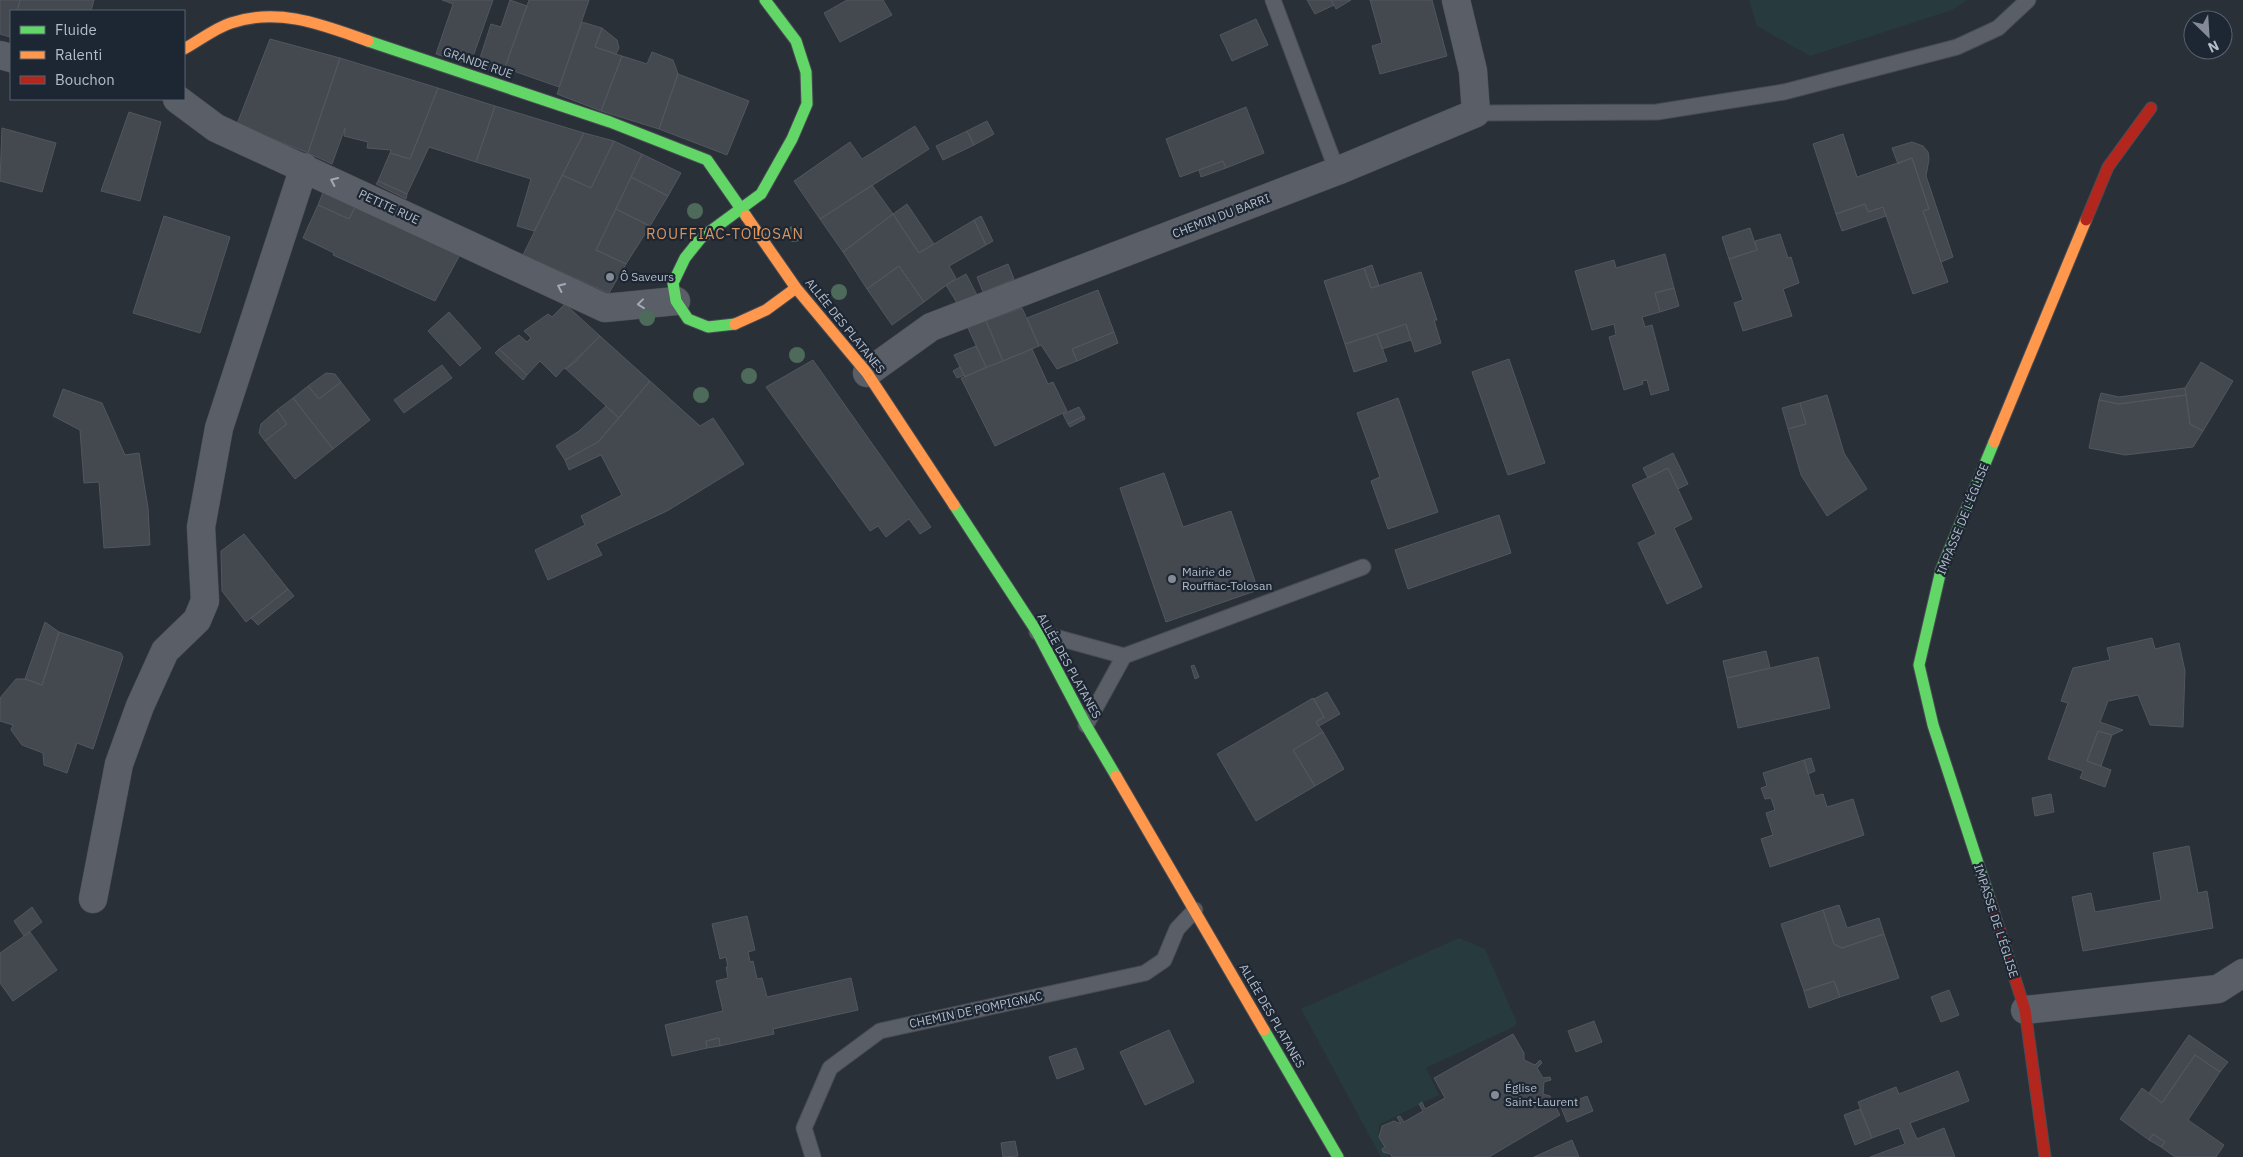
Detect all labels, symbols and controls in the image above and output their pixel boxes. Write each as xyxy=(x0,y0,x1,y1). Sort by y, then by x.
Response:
legend xyxy=(10,10,185,100)
north arrow xyxy=(2183,10,2233,60)
text: Fluide xyxy=(55,20,97,39)
text: N xyxy=(2205,36,2222,57)
street label: GRANDE RUE xyxy=(441,44,515,81)
text: Ralenti xyxy=(55,45,102,64)
text: Bouchon xyxy=(55,70,115,89)
one-way arrow xyxy=(330,177,339,188)
street label: PETITE RUE xyxy=(357,186,422,227)
street label: CHEMIN DU BARRI xyxy=(1170,190,1272,241)
district label: ROUFFIAC-TOLOSAN xyxy=(646,224,804,243)
place label: Ô Saveurs xyxy=(620,269,674,284)
marker: Ô Saveurs xyxy=(604,271,616,283)
street label: ALLÉE DES PLATANES xyxy=(802,275,888,376)
one-way arrow xyxy=(557,283,566,294)
one-way arrow xyxy=(636,298,644,309)
street label: IMPASSE DE L'ÉGLISE xyxy=(1933,461,1992,577)
place label: Mairie de Rouffiac-Tolosan xyxy=(1182,564,1272,593)
marker: Mairie de Rouffiac-Tolosan xyxy=(1166,573,1178,585)
street label: ALLÉE DES PLATANES xyxy=(1034,610,1105,721)
street label: IMPASSE DE L'ÉGLISE xyxy=(1971,862,2022,980)
street label: ALLÉE DES PLATANES xyxy=(1236,961,1308,1071)
street label: CHEMIN DE POMPIGNAC xyxy=(908,988,1045,1031)
place label: Église Saint-Laurent xyxy=(1505,1080,1578,1109)
marker: Église Saint-Laurent xyxy=(1489,1089,1501,1101)

